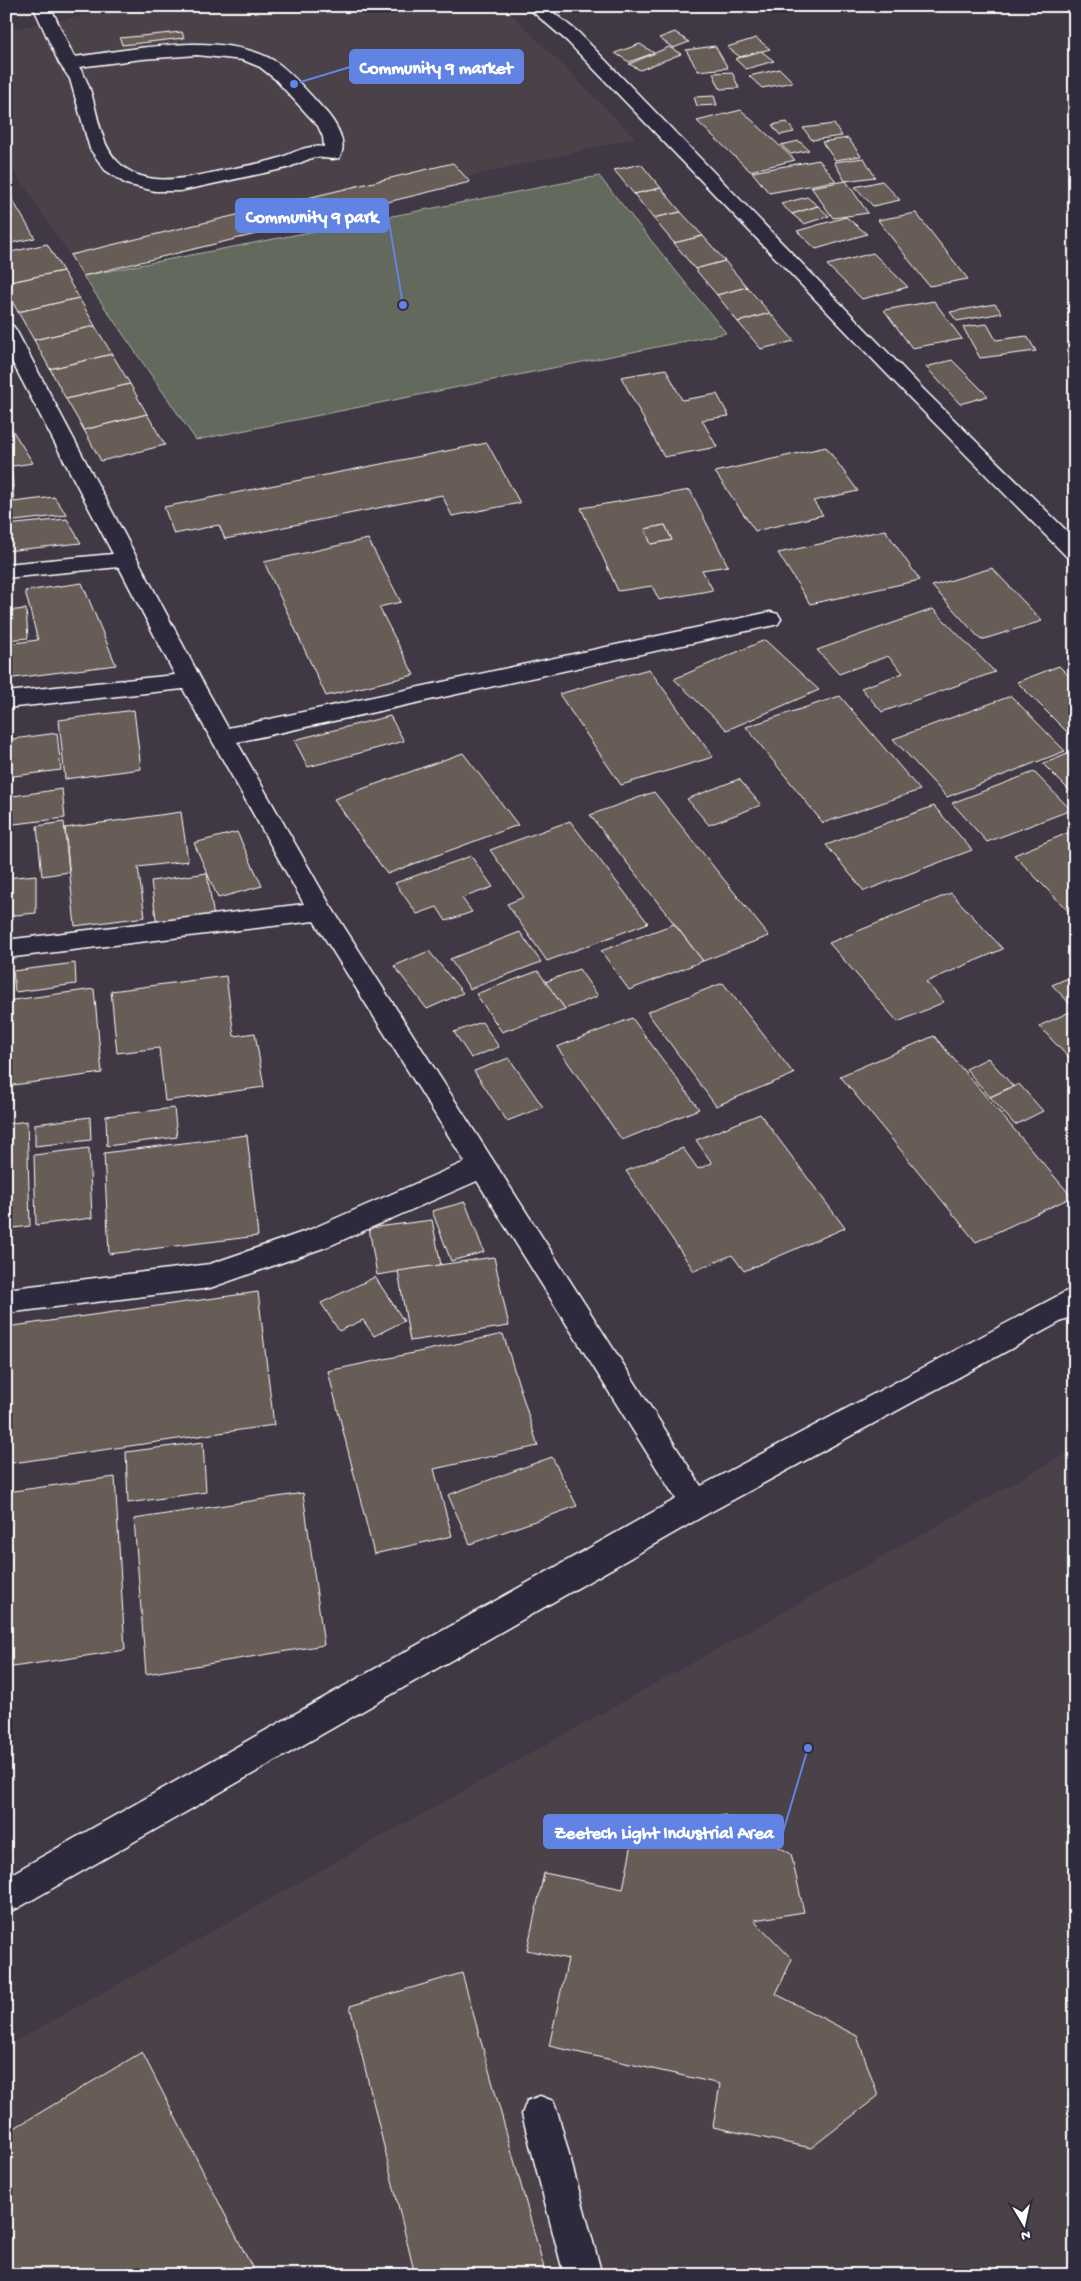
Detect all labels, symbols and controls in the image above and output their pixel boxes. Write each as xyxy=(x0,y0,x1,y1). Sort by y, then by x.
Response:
callout: Community 9 market xyxy=(350,50,523,83)
text: Community 9 market xyxy=(358,59,514,80)
callout: Community 9 park xyxy=(236,199,388,232)
text: Community 9 park xyxy=(245,208,380,229)
callout: Zeetech Light Industrial Area xyxy=(544,1815,783,1848)
text: Zeetech Light Industrial Area xyxy=(554,1824,775,1845)
north arrow xyxy=(998,2198,1048,2248)
text: N xyxy=(1020,2225,1031,2243)

